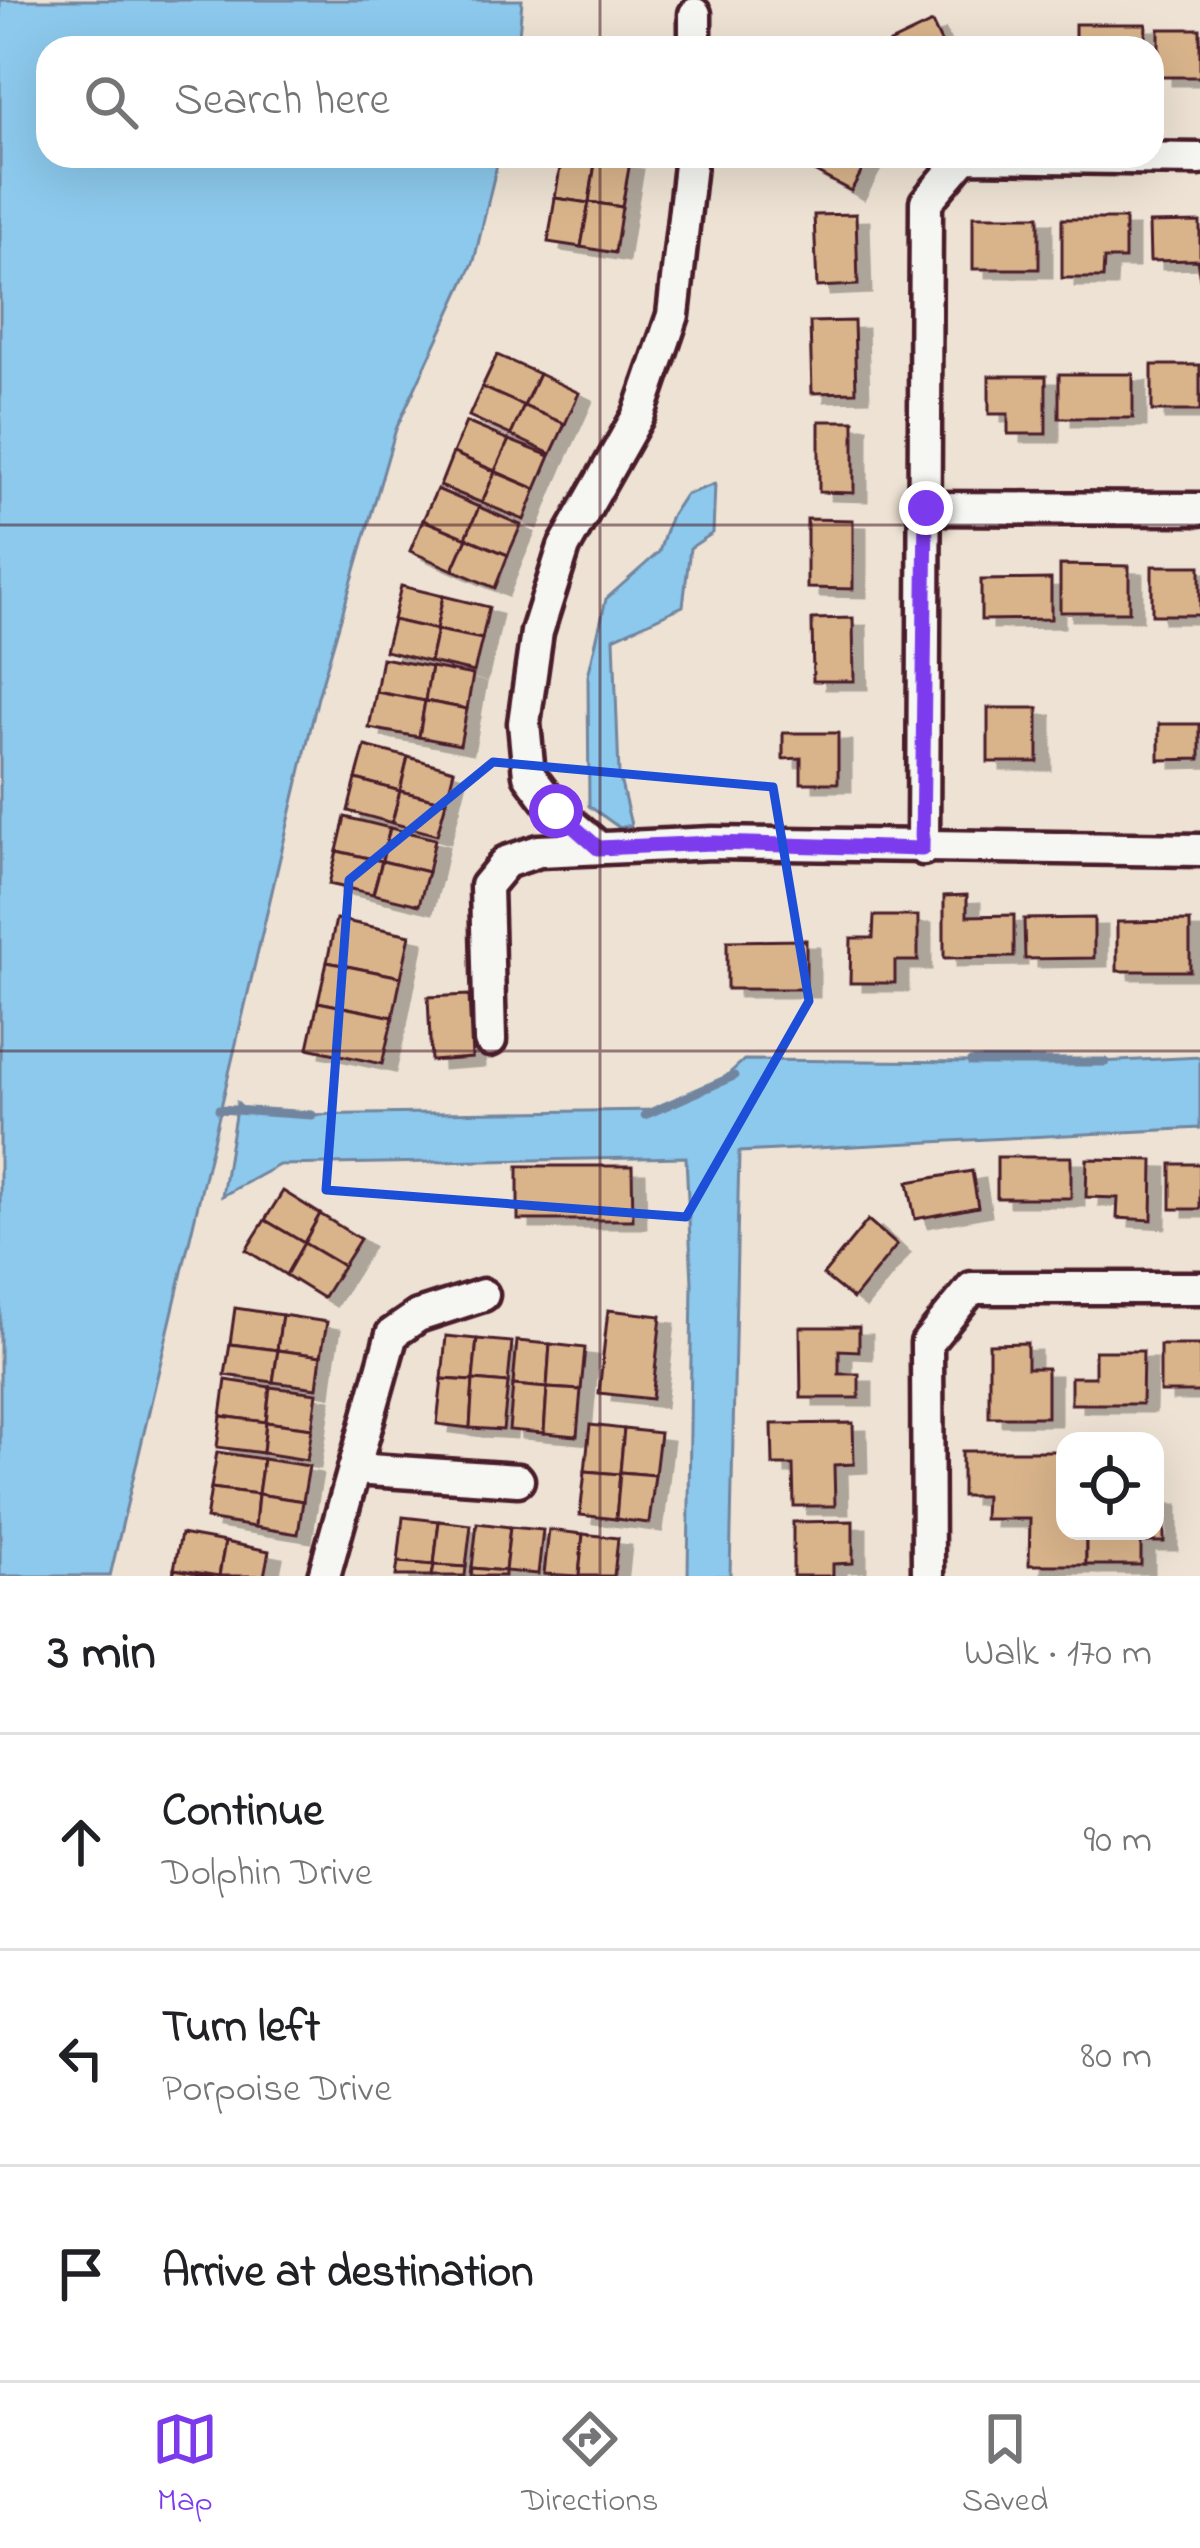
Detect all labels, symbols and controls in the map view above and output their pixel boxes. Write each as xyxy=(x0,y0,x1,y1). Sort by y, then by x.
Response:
search box xyxy=(36,36,1164,168)
icon: search xyxy=(78,69,144,135)
text: Search here xyxy=(174,69,390,135)
route end xyxy=(899,481,953,535)
route start xyxy=(529,784,583,838)
map controls xyxy=(1056,1432,1164,1540)
button: locate xyxy=(1056,1432,1164,1540)
text: 3 min xyxy=(48,1617,156,1692)
text: Walk · 170 m xyxy=(964,1626,1152,1683)
text: Continue xyxy=(162,1780,323,1846)
icon: ahead xyxy=(48,1809,114,1875)
text: 90 m xyxy=(1083,1813,1152,1870)
text: Dolphin Drive xyxy=(162,1846,372,1903)
text: Turn left xyxy=(162,1996,320,2062)
icon: left xyxy=(48,2025,114,2091)
text: 80 m xyxy=(1081,2029,1152,2086)
text: Porpoise Drive xyxy=(162,2062,392,2119)
icon: arrive xyxy=(48,2241,114,2307)
text: Arrive at destination xyxy=(162,2241,533,2307)
tab: Map xyxy=(152,2406,218,2526)
tab: Directions xyxy=(521,2406,659,2526)
tab: Saved xyxy=(962,2406,1048,2526)

